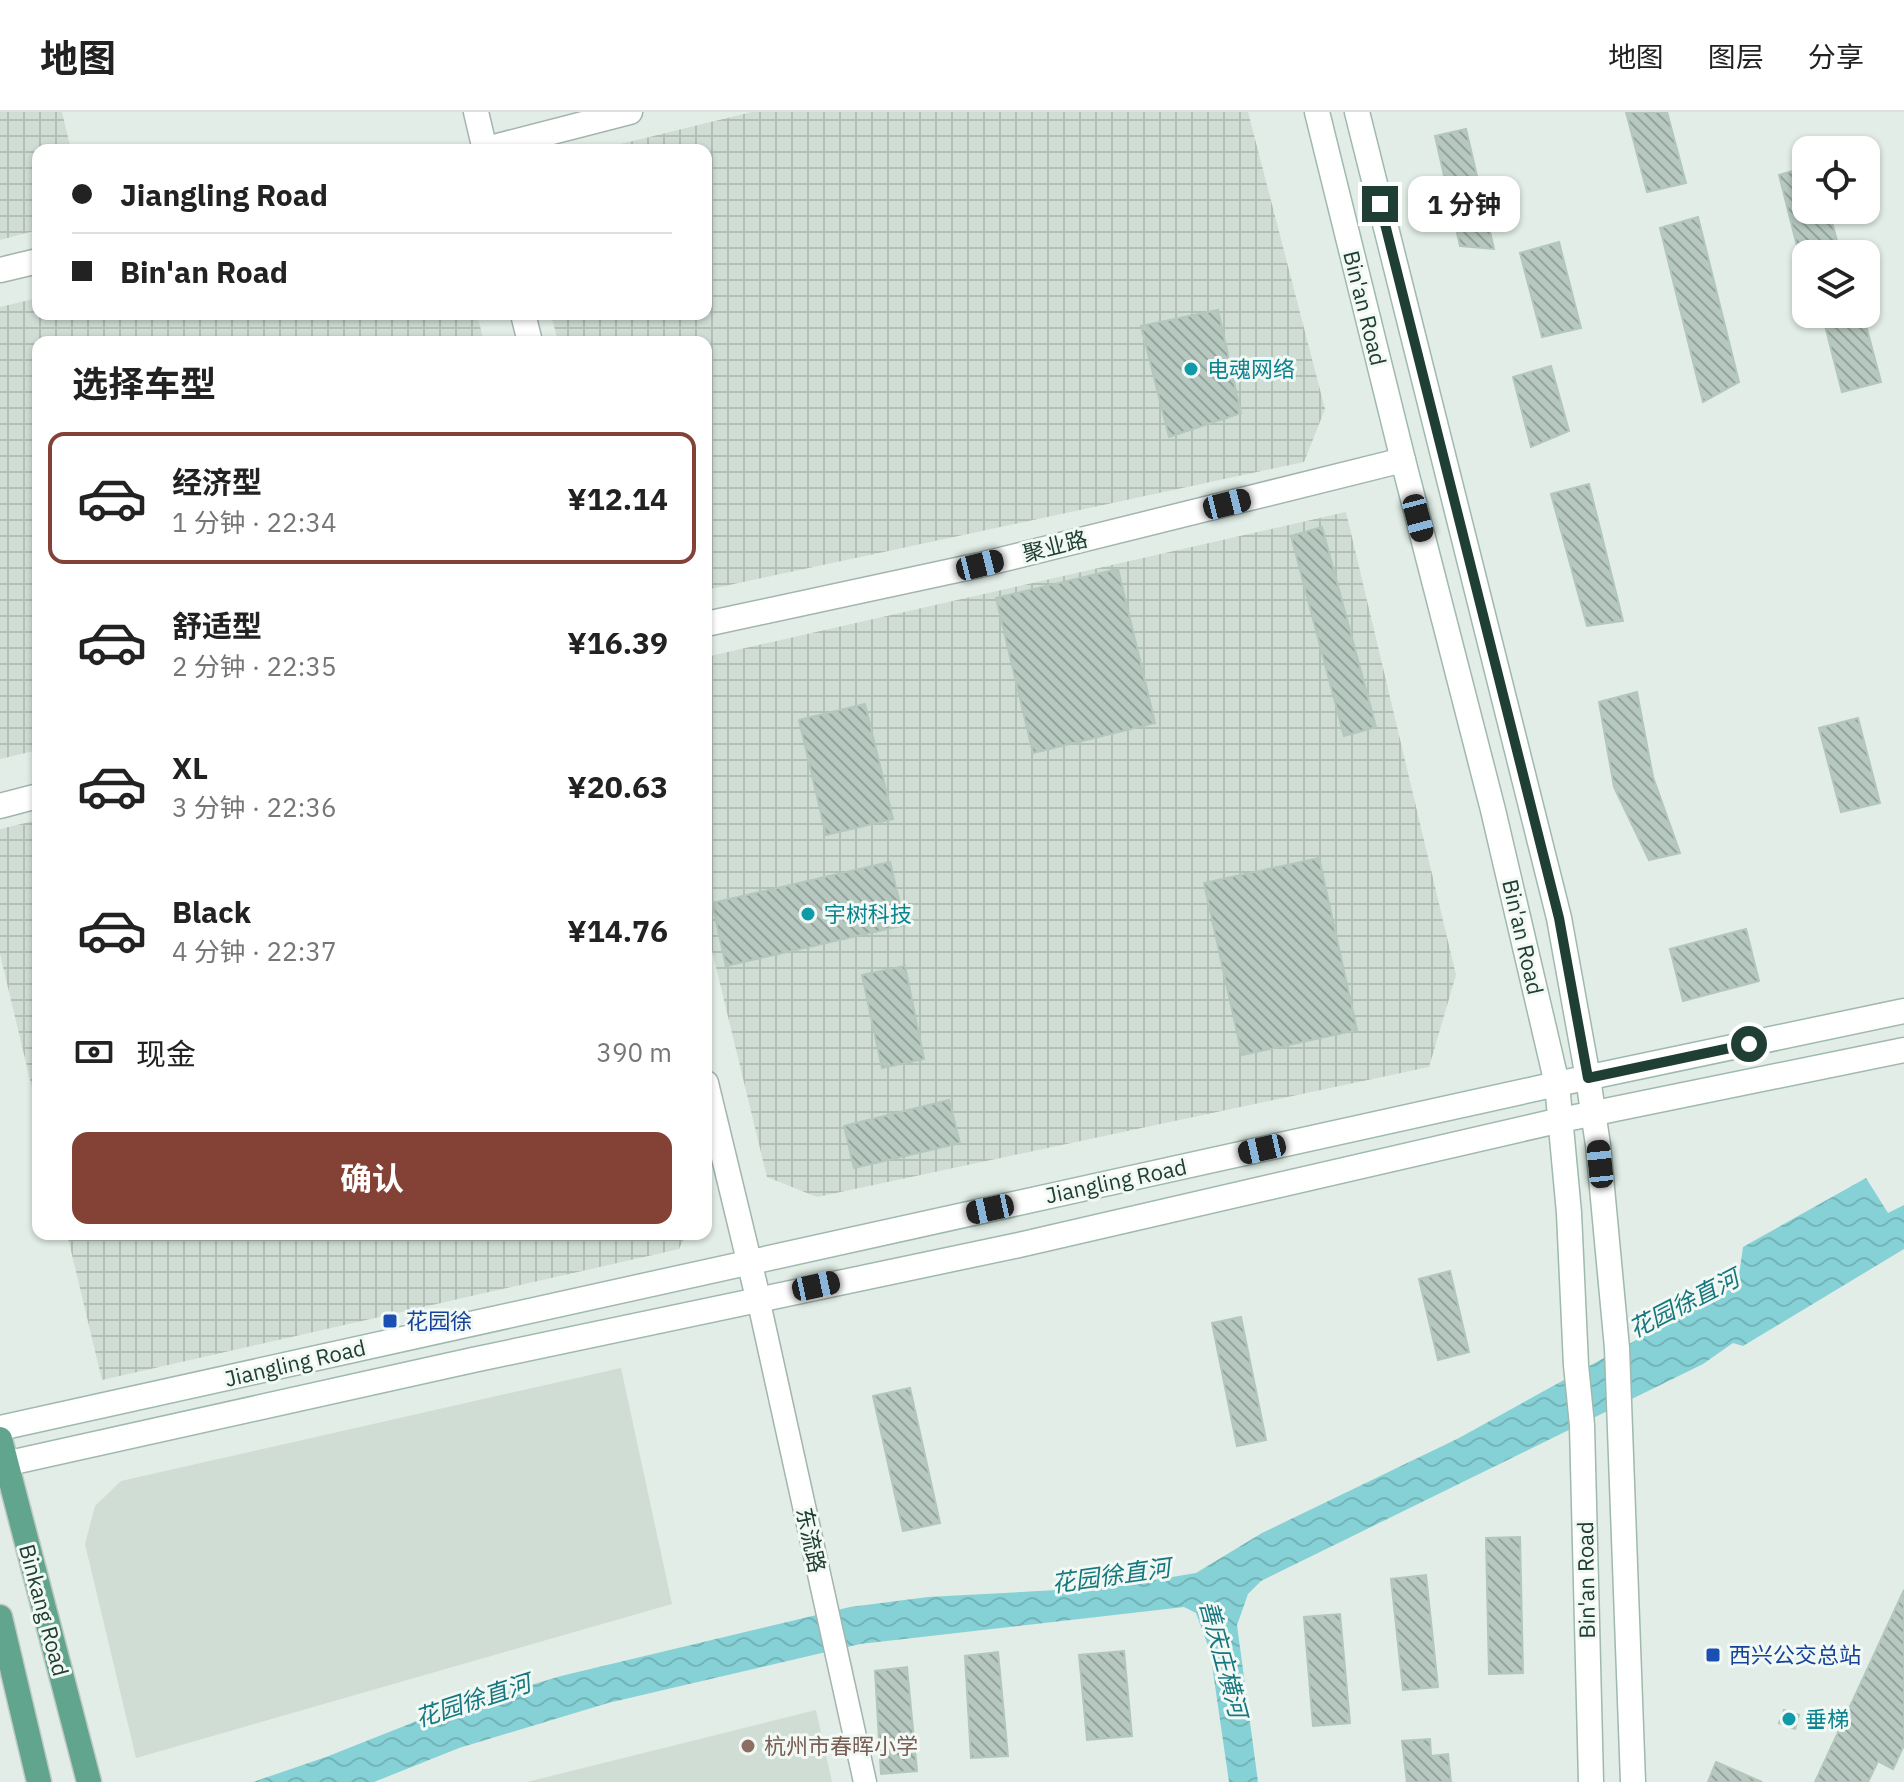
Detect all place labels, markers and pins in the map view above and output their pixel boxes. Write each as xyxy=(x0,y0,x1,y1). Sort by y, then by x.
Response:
place label: 电魂网络 xyxy=(1207,354,1295,383)
marker: 电魂网络 xyxy=(1182,360,1200,378)
place label: 宇树科技 xyxy=(824,899,912,928)
marker: 宇树科技 xyxy=(799,905,817,923)
place label: 花园徐 xyxy=(406,1306,472,1335)
marker: 花园徐 xyxy=(381,1312,399,1330)
place label: 西兴公交总站 xyxy=(1729,1640,1861,1669)
marker: 西兴公交总站 xyxy=(1704,1646,1722,1664)
place label: 垂梯 xyxy=(1805,1704,1849,1733)
marker: 垂梯 xyxy=(1780,1710,1798,1728)
place label: 杭州市春晖小学 xyxy=(764,1731,918,1760)
marker: 杭州市春晖小学 xyxy=(739,1737,757,1755)

